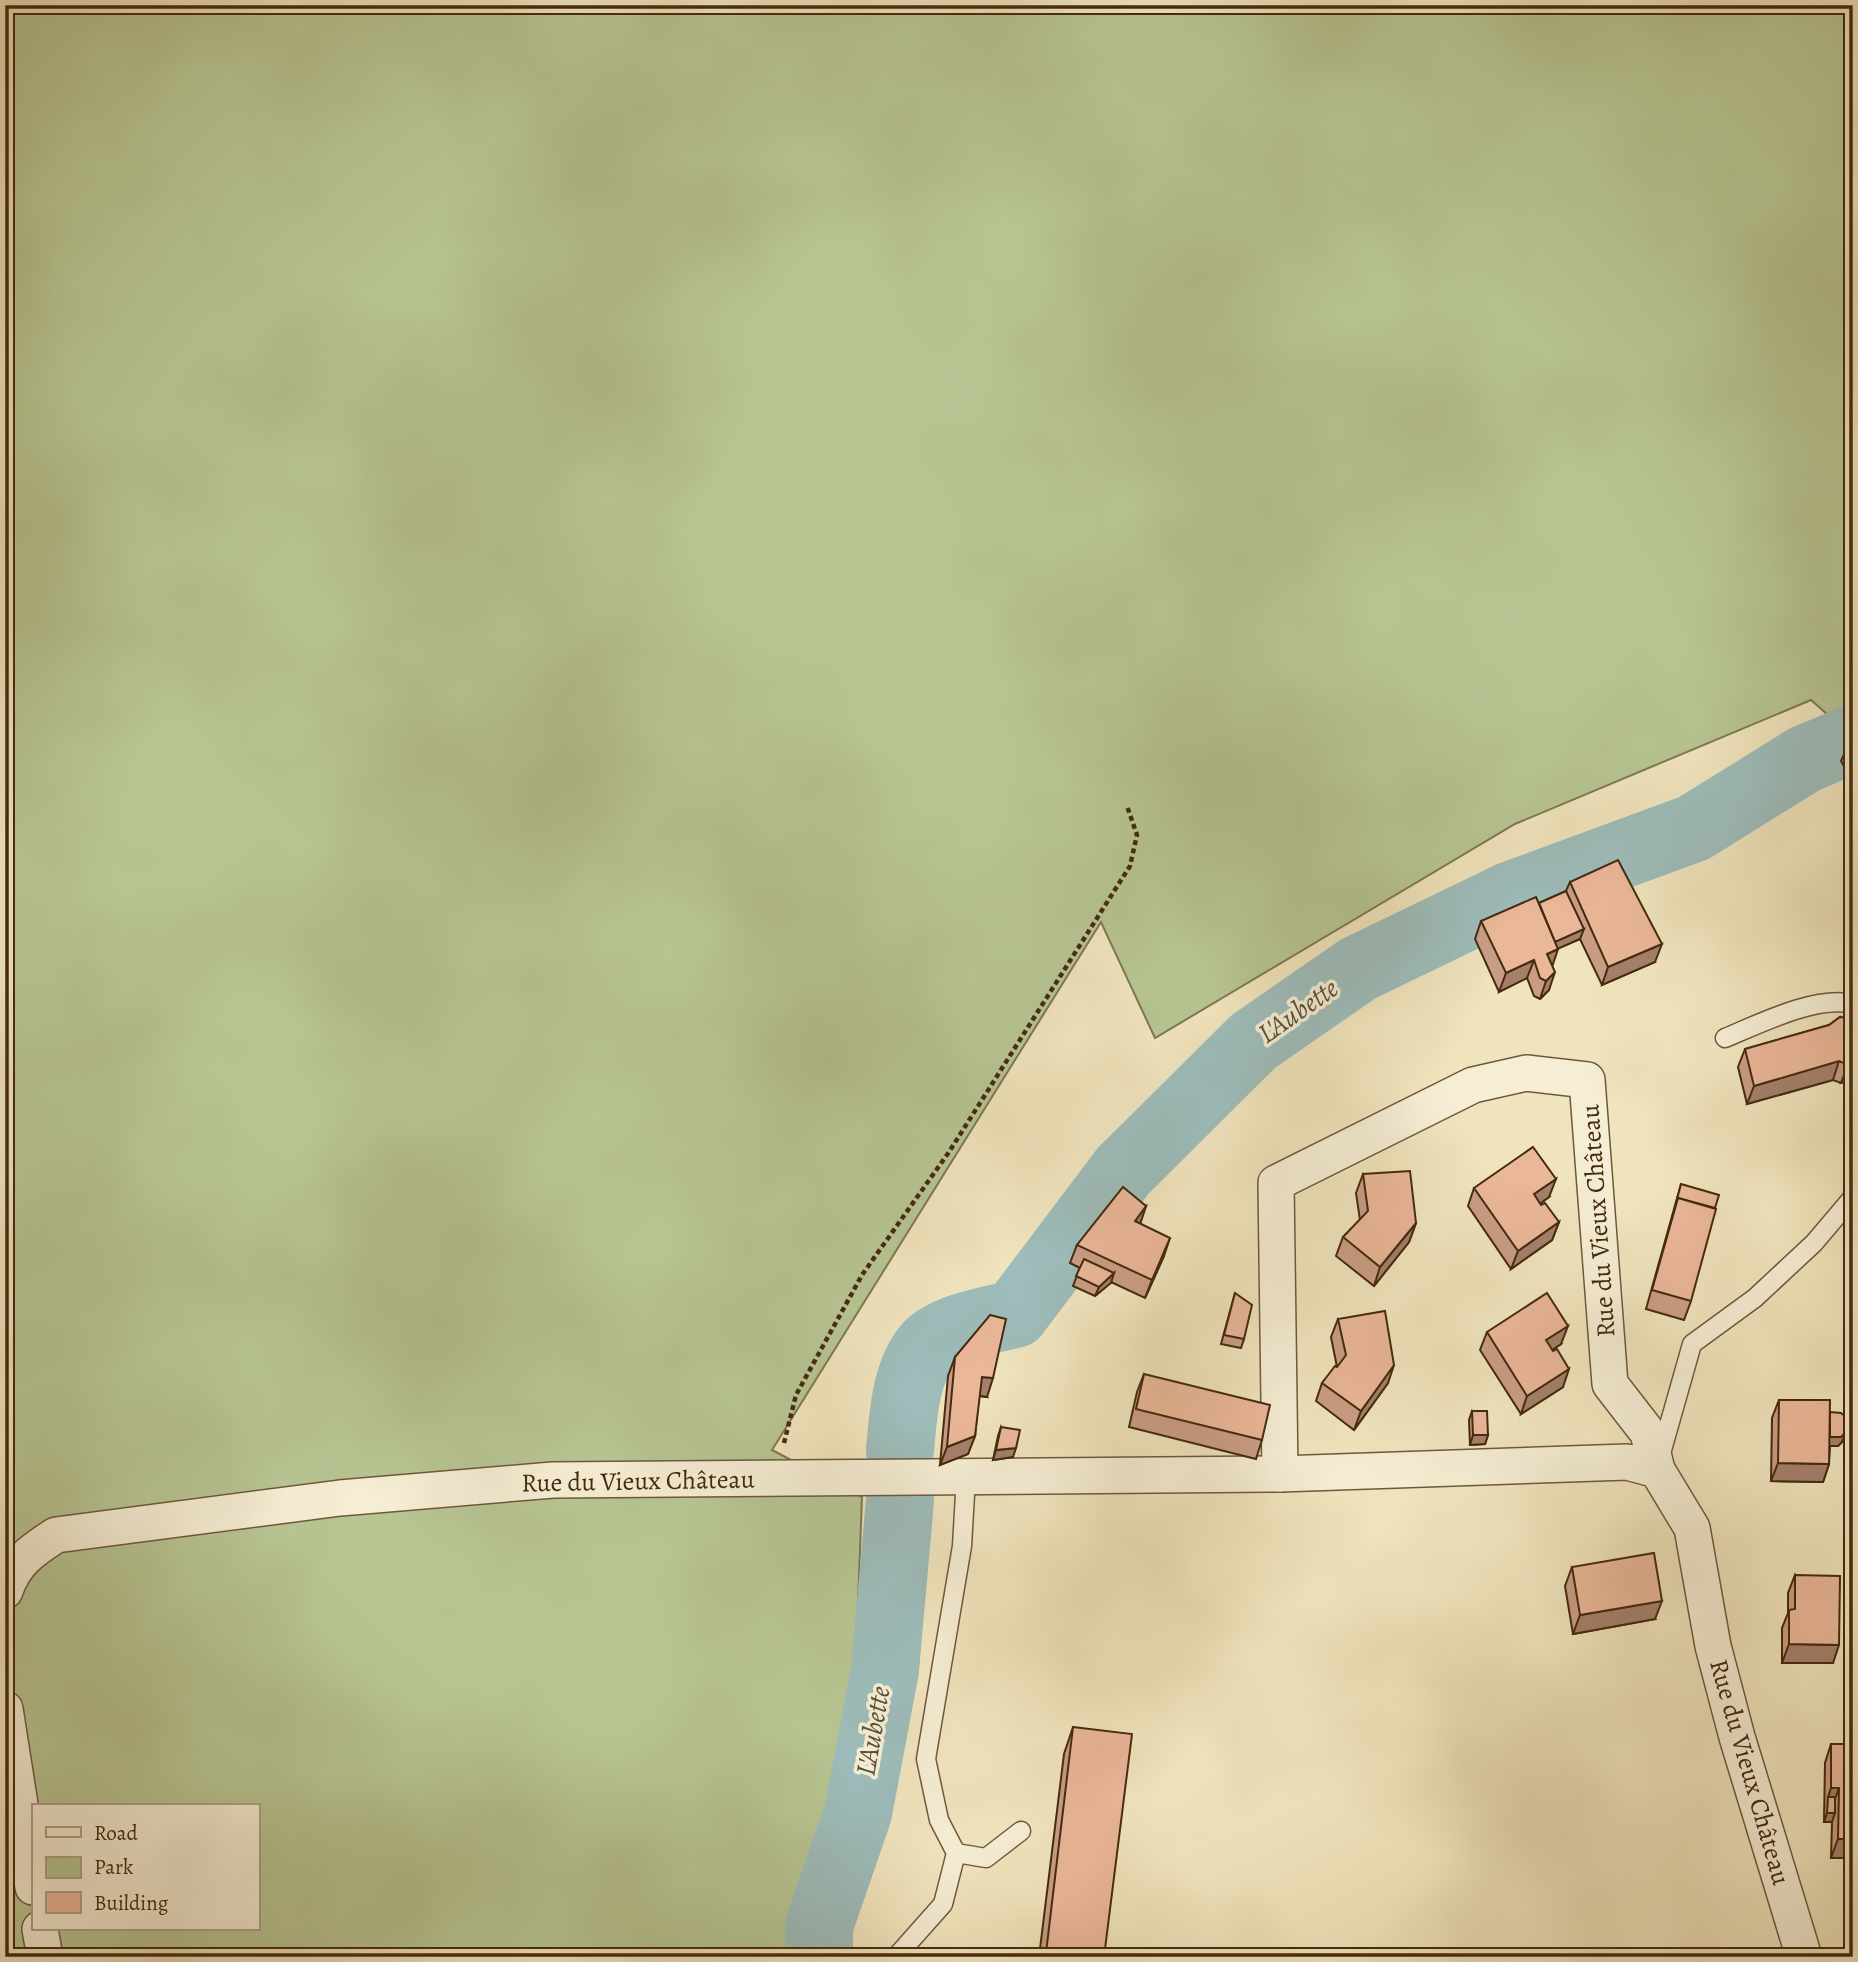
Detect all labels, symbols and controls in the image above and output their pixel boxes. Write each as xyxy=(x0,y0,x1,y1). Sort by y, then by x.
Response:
water label: L'Aubette xyxy=(1250,970,1346,1052)
street label: Rue du Vieux Château xyxy=(1572,1103,1624,1339)
street label: Rue du Vieux Château xyxy=(521,1461,756,1501)
street label: Rue du Vieux Château xyxy=(1701,1655,1799,1890)
water label: L'Aubette xyxy=(846,1683,900,1779)
legend xyxy=(32,1804,259,1930)
text: Road xyxy=(94,1819,138,1847)
text: Park xyxy=(94,1853,134,1881)
text: Building xyxy=(94,1889,169,1917)

